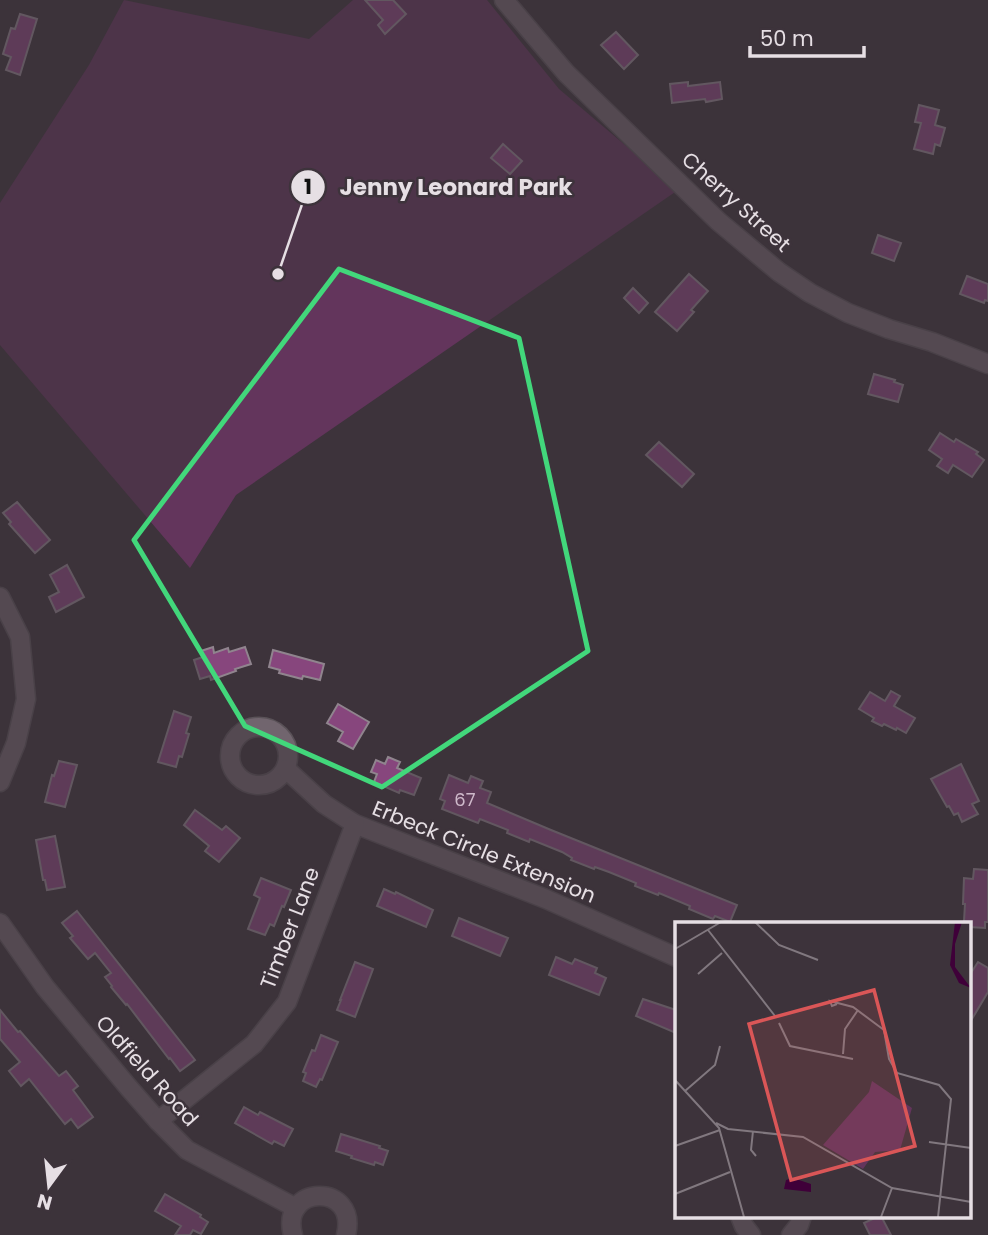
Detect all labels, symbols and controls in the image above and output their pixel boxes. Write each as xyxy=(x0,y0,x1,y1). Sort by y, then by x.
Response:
scale bar xyxy=(750,14,864,58)
text: 50 m xyxy=(760,24,814,53)
street label: Cherry Street xyxy=(676,145,797,258)
callout: Jenny Leonard Park xyxy=(291,165,587,209)
text: Jenny Leonard Park xyxy=(339,171,573,203)
text: 1 xyxy=(304,172,312,201)
house number: 67 xyxy=(454,787,476,812)
street label: Erbeck Circle Extension xyxy=(368,793,600,910)
street label: Timber Lane xyxy=(253,863,326,993)
inset map xyxy=(675,922,970,1218)
street label: Oldfield Road xyxy=(90,1009,205,1133)
north arrow xyxy=(14,1151,84,1221)
text: N xyxy=(34,1187,55,1217)

